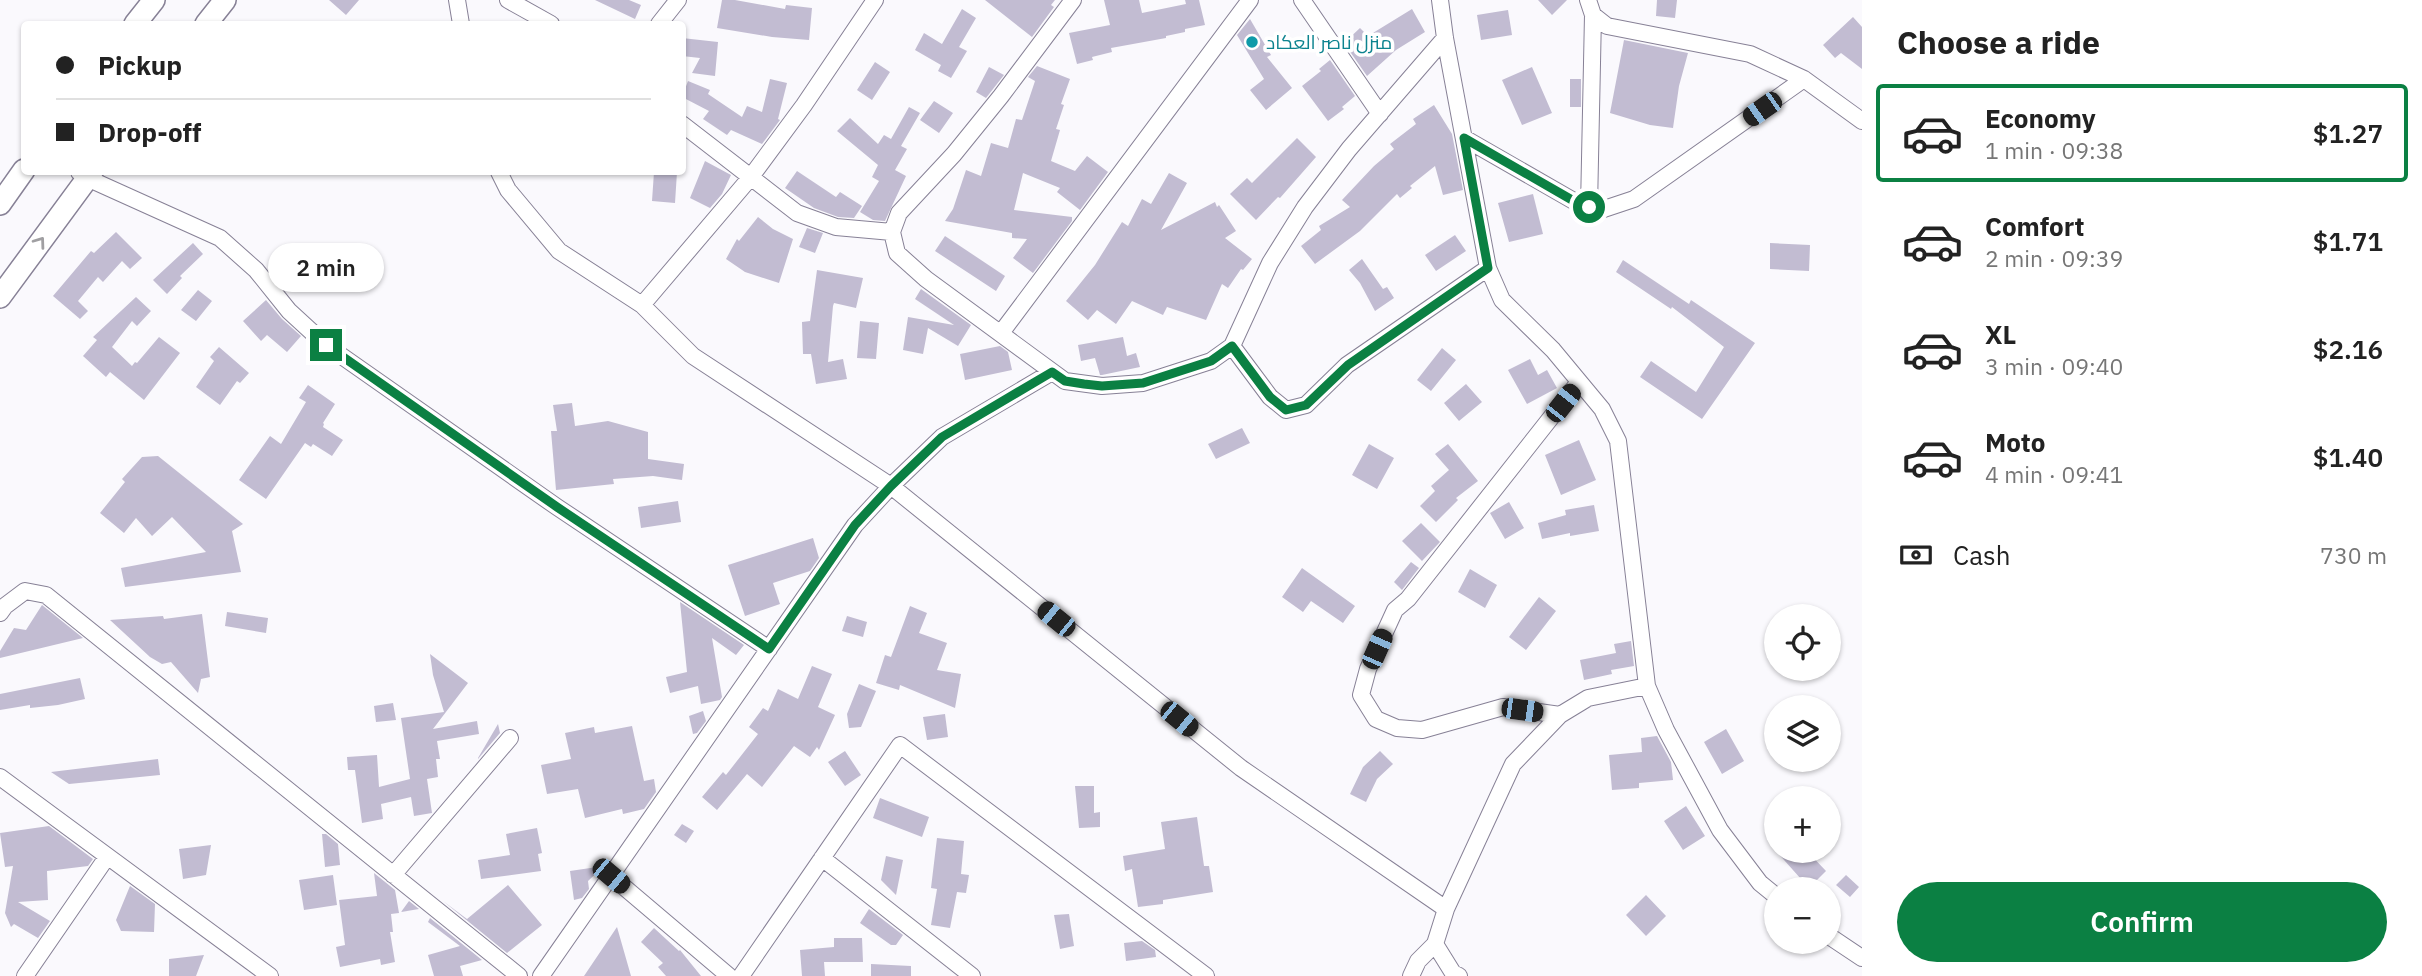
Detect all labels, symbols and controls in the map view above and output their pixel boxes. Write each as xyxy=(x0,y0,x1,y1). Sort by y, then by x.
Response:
text: Choose a ride xyxy=(1897,21,2100,63)
place label: منزل ناصر العكاد xyxy=(1266,30,1392,54)
marker: منزل ناصر العكاد xyxy=(1244,34,1260,50)
text: Pickup xyxy=(98,48,182,82)
car xyxy=(1739,88,1786,130)
text: Economy xyxy=(1985,101,2096,135)
icon: car xyxy=(1901,102,1964,165)
text: Drop-off xyxy=(98,115,201,149)
text: $1.27 xyxy=(2313,116,2383,150)
text: 1 min · 09:38 xyxy=(1985,135,2123,165)
route start xyxy=(1573,191,1605,223)
text: Comfort xyxy=(1985,209,2084,243)
icon: car xyxy=(1901,210,1964,273)
text: $1.71 xyxy=(2313,224,2383,258)
one-way arrow xyxy=(32,237,45,250)
text: 2 min · 09:39 xyxy=(1985,243,2123,273)
callout: 2 min xyxy=(268,244,384,292)
text: 2 min xyxy=(296,252,356,282)
text: XL xyxy=(1985,317,2016,351)
icon: car xyxy=(1901,318,1964,381)
route end xyxy=(310,329,342,361)
text: $2.16 xyxy=(2313,332,2383,366)
text: 3 min · 09:40 xyxy=(1985,351,2123,381)
car xyxy=(1542,380,1585,426)
text: Moto xyxy=(1985,425,2045,459)
icon: car xyxy=(1901,426,1964,489)
text: $1.40 xyxy=(2313,440,2383,474)
text: 4 min · 09:41 xyxy=(1985,459,2123,489)
icon: cash xyxy=(1897,536,1935,574)
text: Cash xyxy=(1953,538,2010,572)
text: 730 m xyxy=(2320,540,2387,570)
car xyxy=(1034,598,1079,640)
map controls xyxy=(1764,604,1841,954)
button: locate xyxy=(1764,604,1841,681)
car xyxy=(1359,626,1396,672)
button: layers xyxy=(1764,695,1841,772)
car xyxy=(1500,697,1545,723)
car xyxy=(1157,698,1202,740)
button: + xyxy=(1764,786,1841,863)
car xyxy=(589,854,634,898)
button: − xyxy=(1764,877,1841,954)
button: Confirm xyxy=(1897,882,2387,962)

